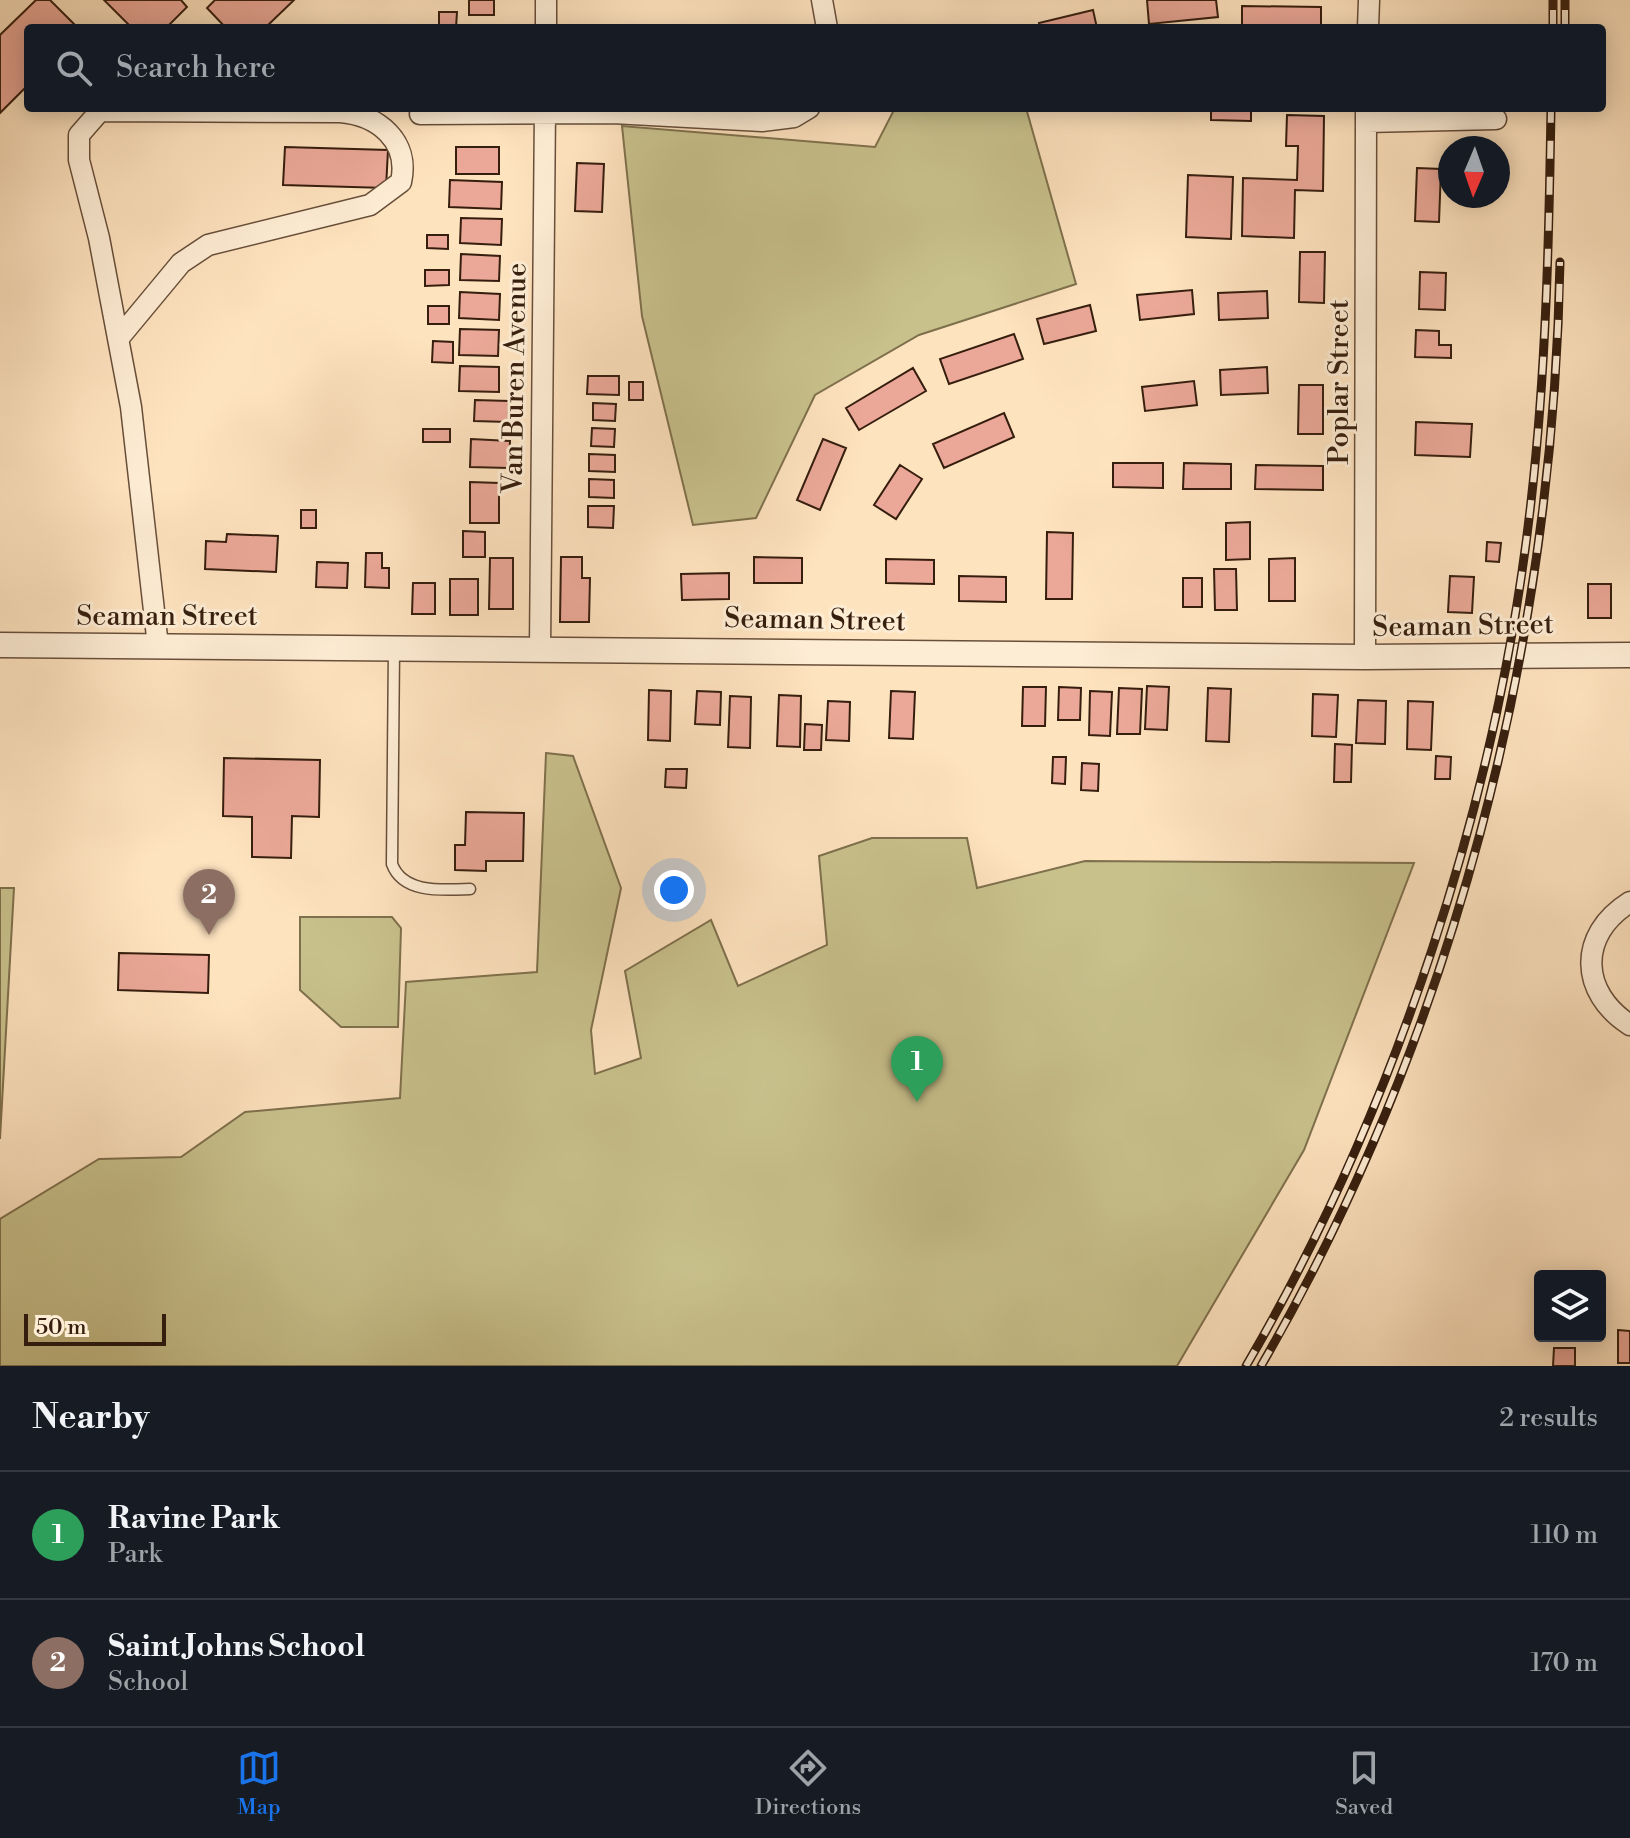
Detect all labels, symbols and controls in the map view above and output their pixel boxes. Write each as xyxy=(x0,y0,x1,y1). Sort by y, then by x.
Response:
search box xyxy=(24,24,1606,112)
icon: search xyxy=(52,46,96,90)
text: Search here xyxy=(116,49,276,87)
north arrow xyxy=(1438,136,1510,208)
street label: Van Buren Avenue xyxy=(495,262,535,495)
street label: Poplar Street xyxy=(1322,299,1357,465)
street label: Seaman Street xyxy=(76,599,258,634)
street label: Seaman Street xyxy=(724,601,906,639)
street label: Seaman Street xyxy=(1372,607,1554,645)
pin: 2 xyxy=(183,869,235,935)
your location xyxy=(654,870,694,910)
pin: 1 xyxy=(891,1036,943,1102)
map controls xyxy=(1534,1270,1606,1342)
button: layers xyxy=(1534,1270,1606,1342)
scale bar xyxy=(24,1310,166,1346)
text: 50 m xyxy=(36,1314,87,1341)
text: Nearby xyxy=(32,1397,150,1439)
text: 2 results xyxy=(1499,1402,1598,1434)
text: Ravine Park xyxy=(108,1500,280,1538)
text: 1 xyxy=(52,1519,64,1551)
text: 110 m xyxy=(1530,1519,1598,1551)
text: Park xyxy=(108,1538,162,1570)
text: Saint Johns School xyxy=(108,1628,365,1666)
text: 2 xyxy=(50,1647,66,1679)
text: 170 m xyxy=(1530,1647,1598,1679)
text: School xyxy=(108,1666,188,1698)
tab: Map xyxy=(237,1746,281,1821)
tab: Directions xyxy=(755,1746,861,1821)
tab: Saved xyxy=(1335,1746,1393,1821)

